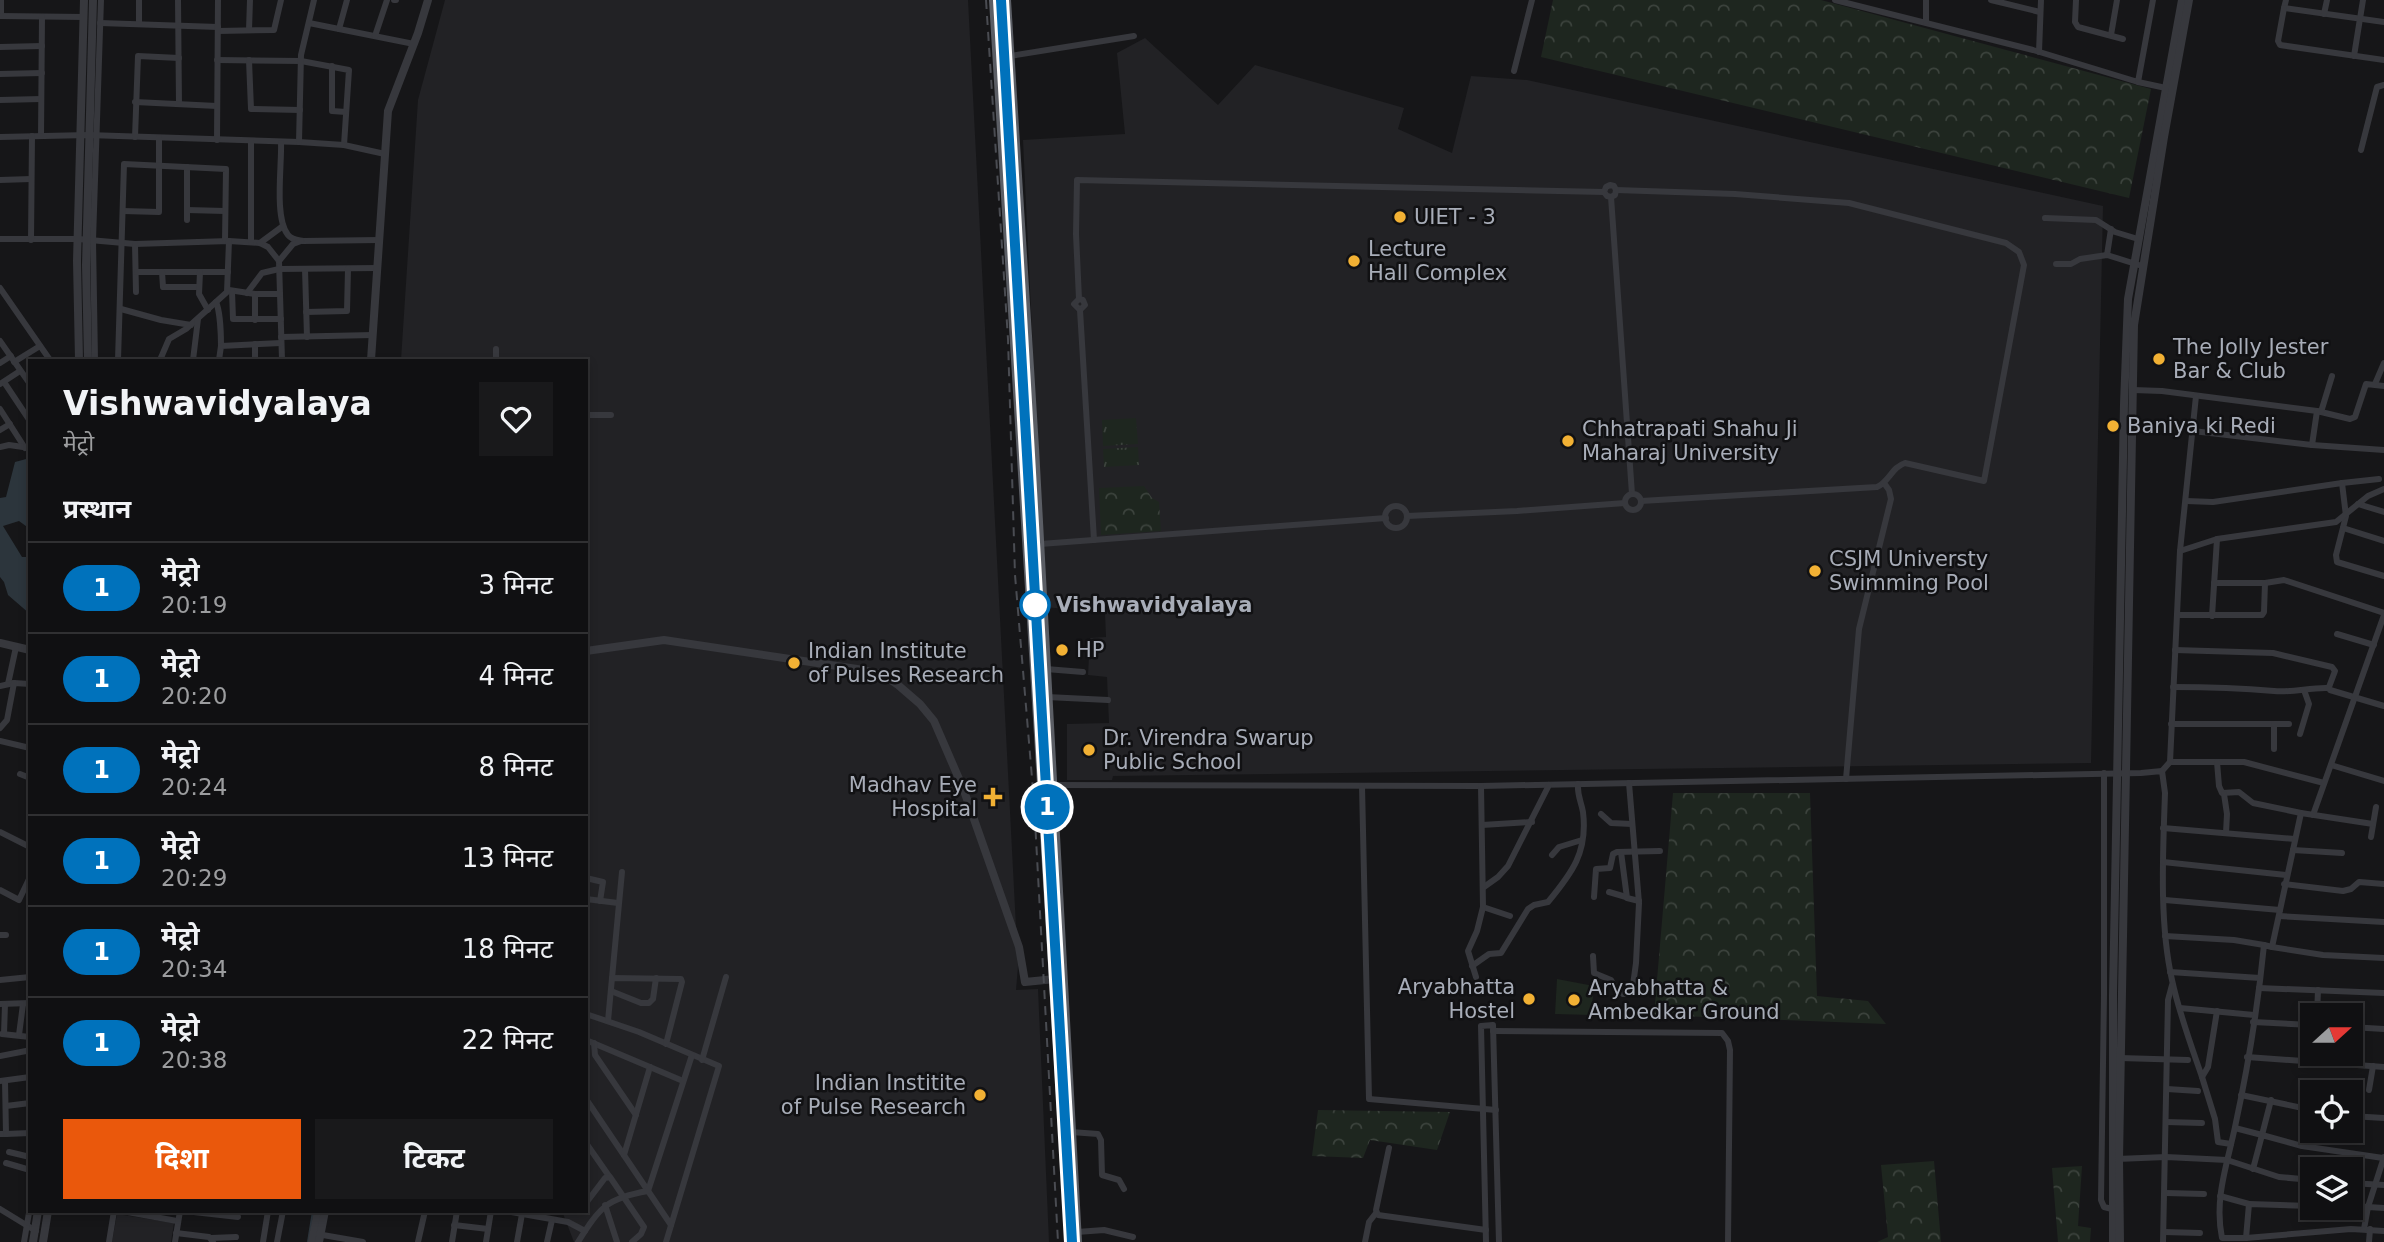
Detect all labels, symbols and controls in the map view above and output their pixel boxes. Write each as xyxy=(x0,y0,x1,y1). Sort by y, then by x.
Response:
place label: UIET - 3 xyxy=(1414,205,1496,229)
marker: UIET - 3 xyxy=(1392,209,1408,225)
place label: Lecture Hall Complex xyxy=(1368,237,1507,285)
marker: Lecture Hall Complex xyxy=(1346,253,1362,269)
place label: The Jolly Jester Bar & Club xyxy=(2172,335,2329,383)
marker: The Jolly Jester Bar & Club xyxy=(2151,351,2167,367)
button: heart xyxy=(479,382,553,456)
text: Vishwavidyalaya xyxy=(63,384,372,423)
place label: Baniya ki Redi xyxy=(2127,414,2276,438)
place label: Chhatrapati Shahu Ji Maharaj University xyxy=(1582,417,1798,465)
marker: Baniya ki Redi xyxy=(2105,418,2121,434)
text: मेट्रो xyxy=(63,430,94,456)
marker: Chhatrapati Shahu Ji Maharaj University xyxy=(1560,433,1576,449)
text: प्रस्थान xyxy=(63,494,131,524)
place label: CSJM Universty Swimming Pool xyxy=(1829,547,1989,595)
text: मेट्रो xyxy=(161,557,200,587)
marker: CSJM Universty Swimming Pool xyxy=(1807,563,1823,579)
text: 3 मिनट xyxy=(478,570,553,600)
text: 1 xyxy=(93,574,110,602)
marker: Vishwavidyalaya xyxy=(1020,590,1050,620)
text: 20:19 xyxy=(161,592,227,618)
place label: Vishwavidyalaya xyxy=(1056,593,1252,617)
place label: HP xyxy=(1076,638,1104,662)
place label: Indian Institute of Pulses Research xyxy=(808,639,1004,687)
marker: HP xyxy=(1054,642,1070,658)
text: मेट्रो xyxy=(161,648,200,678)
marker: Indian Institute of Pulses Research xyxy=(786,655,802,671)
text: 4 मिनट xyxy=(478,661,553,691)
text: 1 xyxy=(93,665,110,693)
text: 20:20 xyxy=(161,683,227,709)
place label: Dr. Virendra Swarup Public School xyxy=(1103,726,1314,774)
text: मेट्रो xyxy=(161,739,200,769)
marker: Dr. Virendra Swarup Public School xyxy=(1081,742,1097,758)
text: 8 मिनट xyxy=(478,752,553,782)
text: 1 xyxy=(93,756,110,784)
place label: Madhav Eye Hospital xyxy=(849,773,977,821)
text: 20:24 xyxy=(161,774,227,800)
line badge: 1 xyxy=(1024,784,1070,830)
marker: Madhav Eye Hospital xyxy=(983,787,1003,807)
text: 1 xyxy=(1039,793,1055,821)
text: मेट्रो xyxy=(161,830,200,860)
text: 13 मिनट xyxy=(462,843,553,873)
text: 1 xyxy=(93,847,110,875)
text: 20:29 xyxy=(161,865,227,891)
text: मेट्रो xyxy=(161,921,200,951)
text: 18 मिनट xyxy=(462,934,553,964)
text: 1 xyxy=(93,938,110,966)
text: 20:34 xyxy=(161,956,227,982)
place label: Aryabhatta Hostel xyxy=(1398,975,1515,1023)
place label: Aryabhatta & Ambedkar Ground xyxy=(1588,976,1780,1024)
marker: Aryabhatta Hostel xyxy=(1521,991,1537,1007)
marker: Aryabhatta & Ambedkar Ground xyxy=(1566,992,1582,1008)
north arrow xyxy=(2300,1003,2362,1066)
map controls xyxy=(2300,1003,2363,1220)
text: मेट्रो xyxy=(161,1012,200,1042)
text: 22 मिनट xyxy=(462,1025,553,1055)
text: 1 xyxy=(93,1029,110,1057)
text: 20:38 xyxy=(161,1047,227,1073)
place label: Indian Institite of Pulse Research xyxy=(781,1071,966,1119)
button: locate xyxy=(2300,1080,2363,1143)
marker: Indian Institite of Pulse Research xyxy=(972,1087,988,1103)
button: दिशा xyxy=(63,1119,301,1199)
button: टिकट xyxy=(315,1119,553,1199)
button: layers xyxy=(2300,1157,2363,1220)

